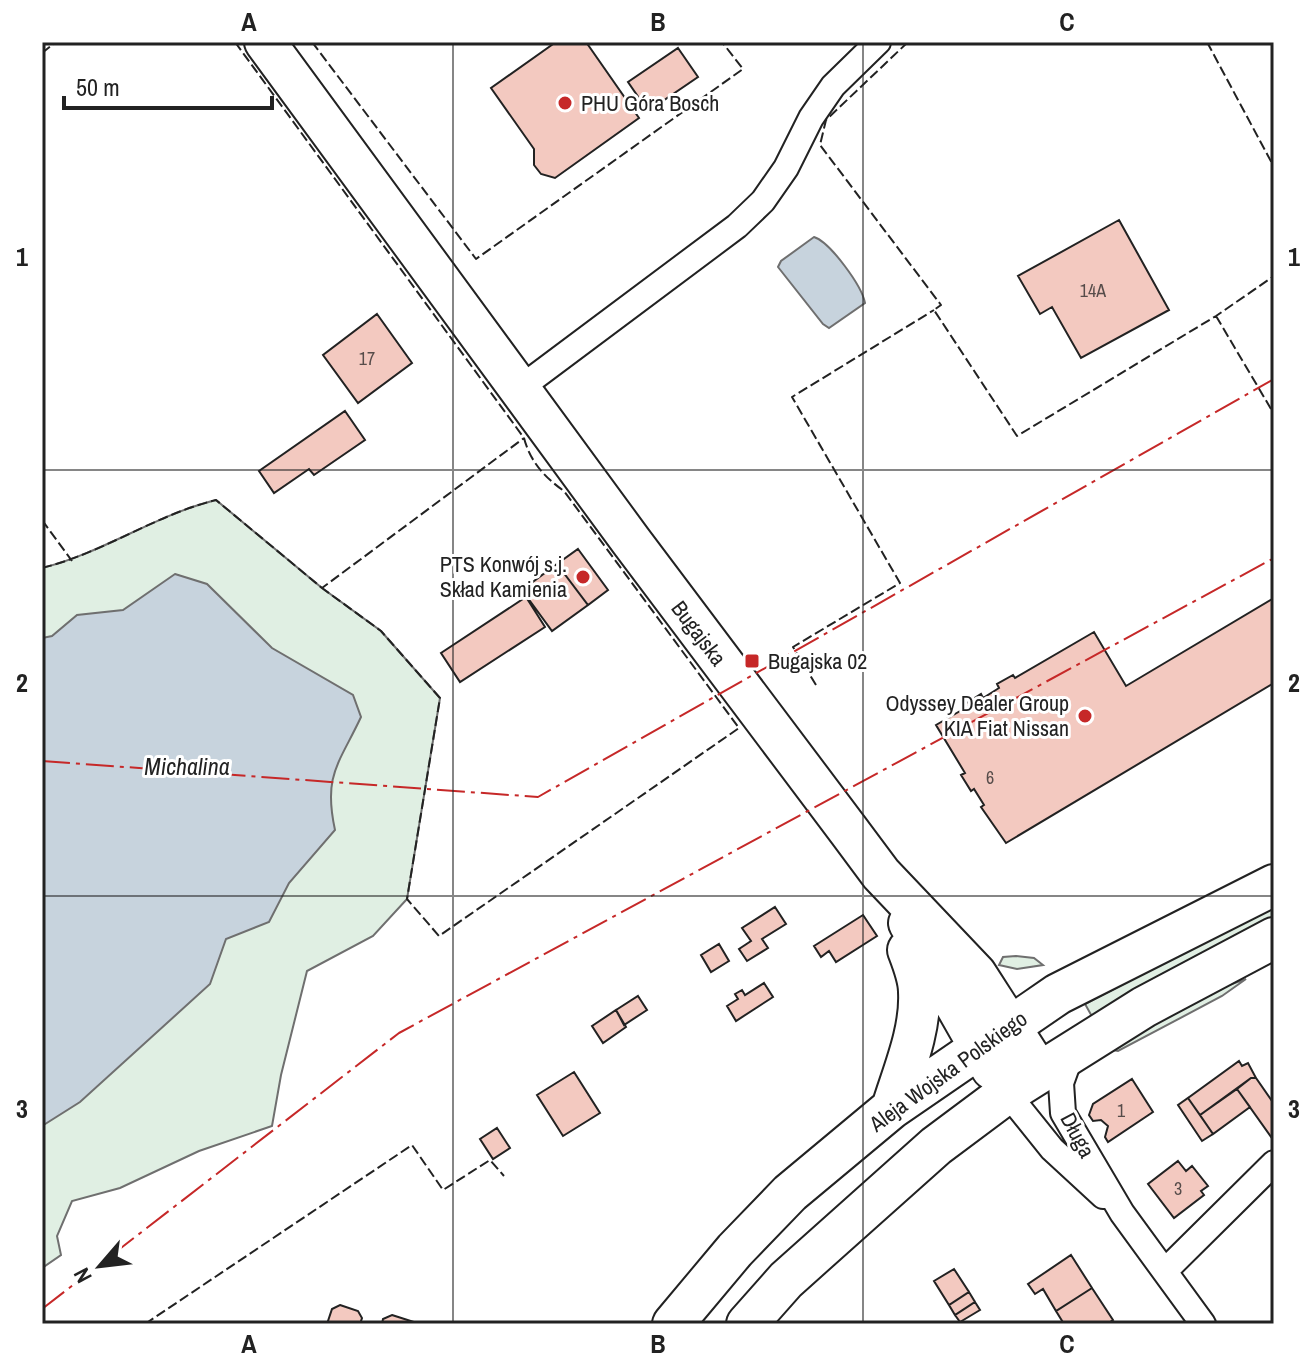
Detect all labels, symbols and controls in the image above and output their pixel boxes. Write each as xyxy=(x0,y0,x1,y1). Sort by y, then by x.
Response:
text: A xyxy=(241,4,257,39)
text: B xyxy=(650,4,666,39)
text: C xyxy=(1059,4,1075,39)
scale bar xyxy=(64,60,272,110)
text: 50 m xyxy=(76,71,120,103)
place label: PHU Góra Bosch xyxy=(581,88,719,118)
marker: PHU Góra Bosch xyxy=(556,94,574,112)
text: 1 xyxy=(16,239,28,274)
text: 1 xyxy=(1288,239,1300,274)
house number: 14A xyxy=(1080,278,1106,303)
house number: 17 xyxy=(359,346,375,371)
place label: PTS Konwój s.j. Skład Kamienia xyxy=(440,549,567,604)
marker: PTS Konwój s.j. Skład Kamienia xyxy=(574,568,592,586)
street label: Bugajska xyxy=(665,594,733,672)
place label: Bugajska 02 xyxy=(768,646,867,676)
marker: Bugajska 02 xyxy=(743,652,761,670)
text: 2 xyxy=(16,665,28,700)
text: 2 xyxy=(1288,665,1300,700)
place label: Odyssey Dealer Group KIA Fiat Nissan xyxy=(886,688,1069,743)
marker: Odyssey Dealer Group KIA Fiat Nissan xyxy=(1076,707,1094,725)
water label: Michalina xyxy=(144,750,230,782)
house number: 6 xyxy=(986,765,994,790)
street label: Aleja Wojska Polskiego xyxy=(862,1004,1033,1139)
text: 3 xyxy=(16,1091,28,1126)
text: 3 xyxy=(1288,1091,1300,1126)
house number: 1 xyxy=(1117,1098,1126,1123)
street label: Długa xyxy=(1054,1107,1102,1163)
house number: 3 xyxy=(1174,1176,1182,1201)
north arrow xyxy=(60,1226,140,1306)
text: N xyxy=(66,1263,99,1288)
text: A xyxy=(241,1326,257,1361)
text: B xyxy=(650,1326,666,1361)
text: C xyxy=(1059,1326,1075,1361)

